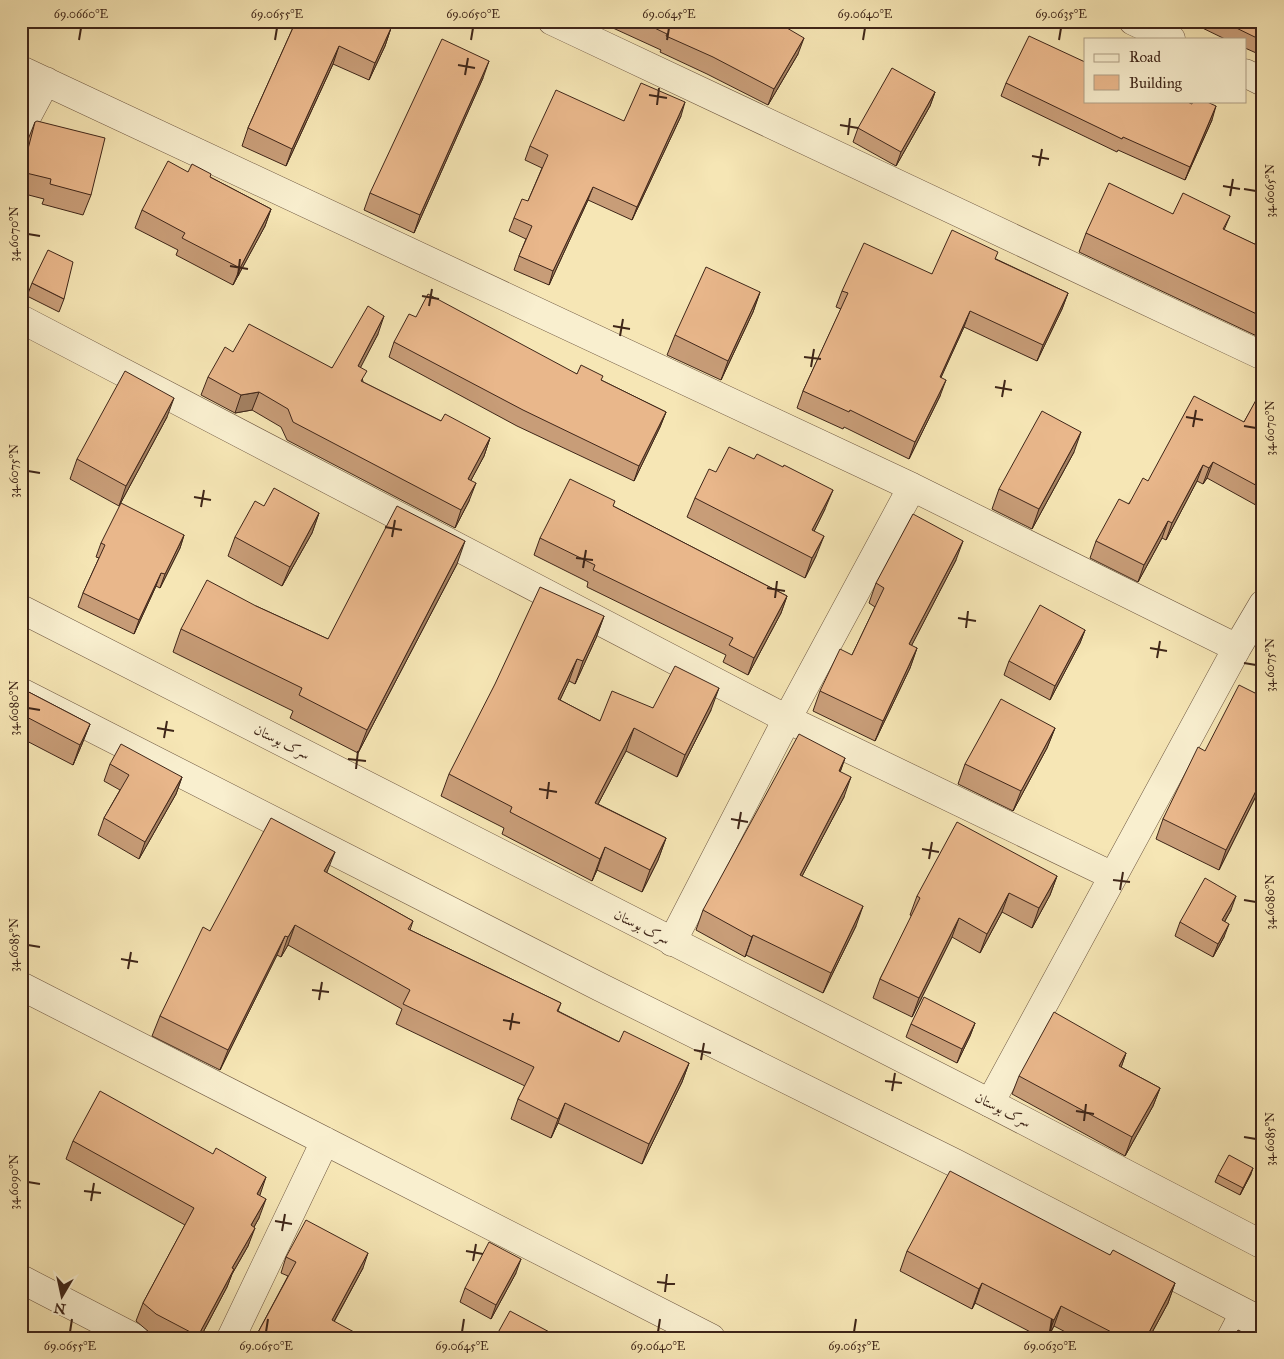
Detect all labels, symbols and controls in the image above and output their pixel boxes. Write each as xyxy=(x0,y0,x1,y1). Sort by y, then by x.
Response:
text: 69.0660°E xyxy=(54,7,109,21)
text: 69.0655°E xyxy=(251,7,304,21)
text: 69.0650°E xyxy=(446,7,500,21)
text: 69.0645°E xyxy=(642,7,696,21)
text: 69.0640°E xyxy=(838,7,893,21)
text: 69.0635°E xyxy=(1035,7,1087,21)
legend xyxy=(1084,38,1246,102)
text: Road xyxy=(1129,48,1161,66)
text: Building xyxy=(1129,74,1183,92)
text: 34.6065°N xyxy=(1263,164,1277,218)
text: 34.6070°N xyxy=(7,206,21,262)
text: 34.6070°N xyxy=(1263,400,1277,456)
text: 34.6075°N xyxy=(7,444,21,498)
text: 34.6075°N xyxy=(1263,638,1277,692)
text: 34.6080°N xyxy=(7,680,21,736)
street label: سرک بوستان xyxy=(251,721,313,764)
text: 34.6080°N xyxy=(1263,874,1277,930)
street label: سرک بوستان xyxy=(611,906,673,949)
text: 34.6085°N xyxy=(7,918,21,972)
street label: سرک بوستان xyxy=(972,1089,1034,1132)
text: 34.6085°N xyxy=(1263,1112,1277,1166)
text: 34.6090°N xyxy=(7,1154,21,1210)
north arrow xyxy=(38,1272,88,1322)
text: N xyxy=(53,1299,67,1318)
text: 69.0655°E xyxy=(44,1339,97,1353)
text: 69.0650°E xyxy=(239,1339,293,1353)
text: 69.0645°E xyxy=(435,1339,489,1353)
text: 69.0640°E xyxy=(631,1339,686,1353)
text: 69.0635°E xyxy=(828,1339,880,1353)
text: 69.0630°E xyxy=(1024,1339,1077,1353)

